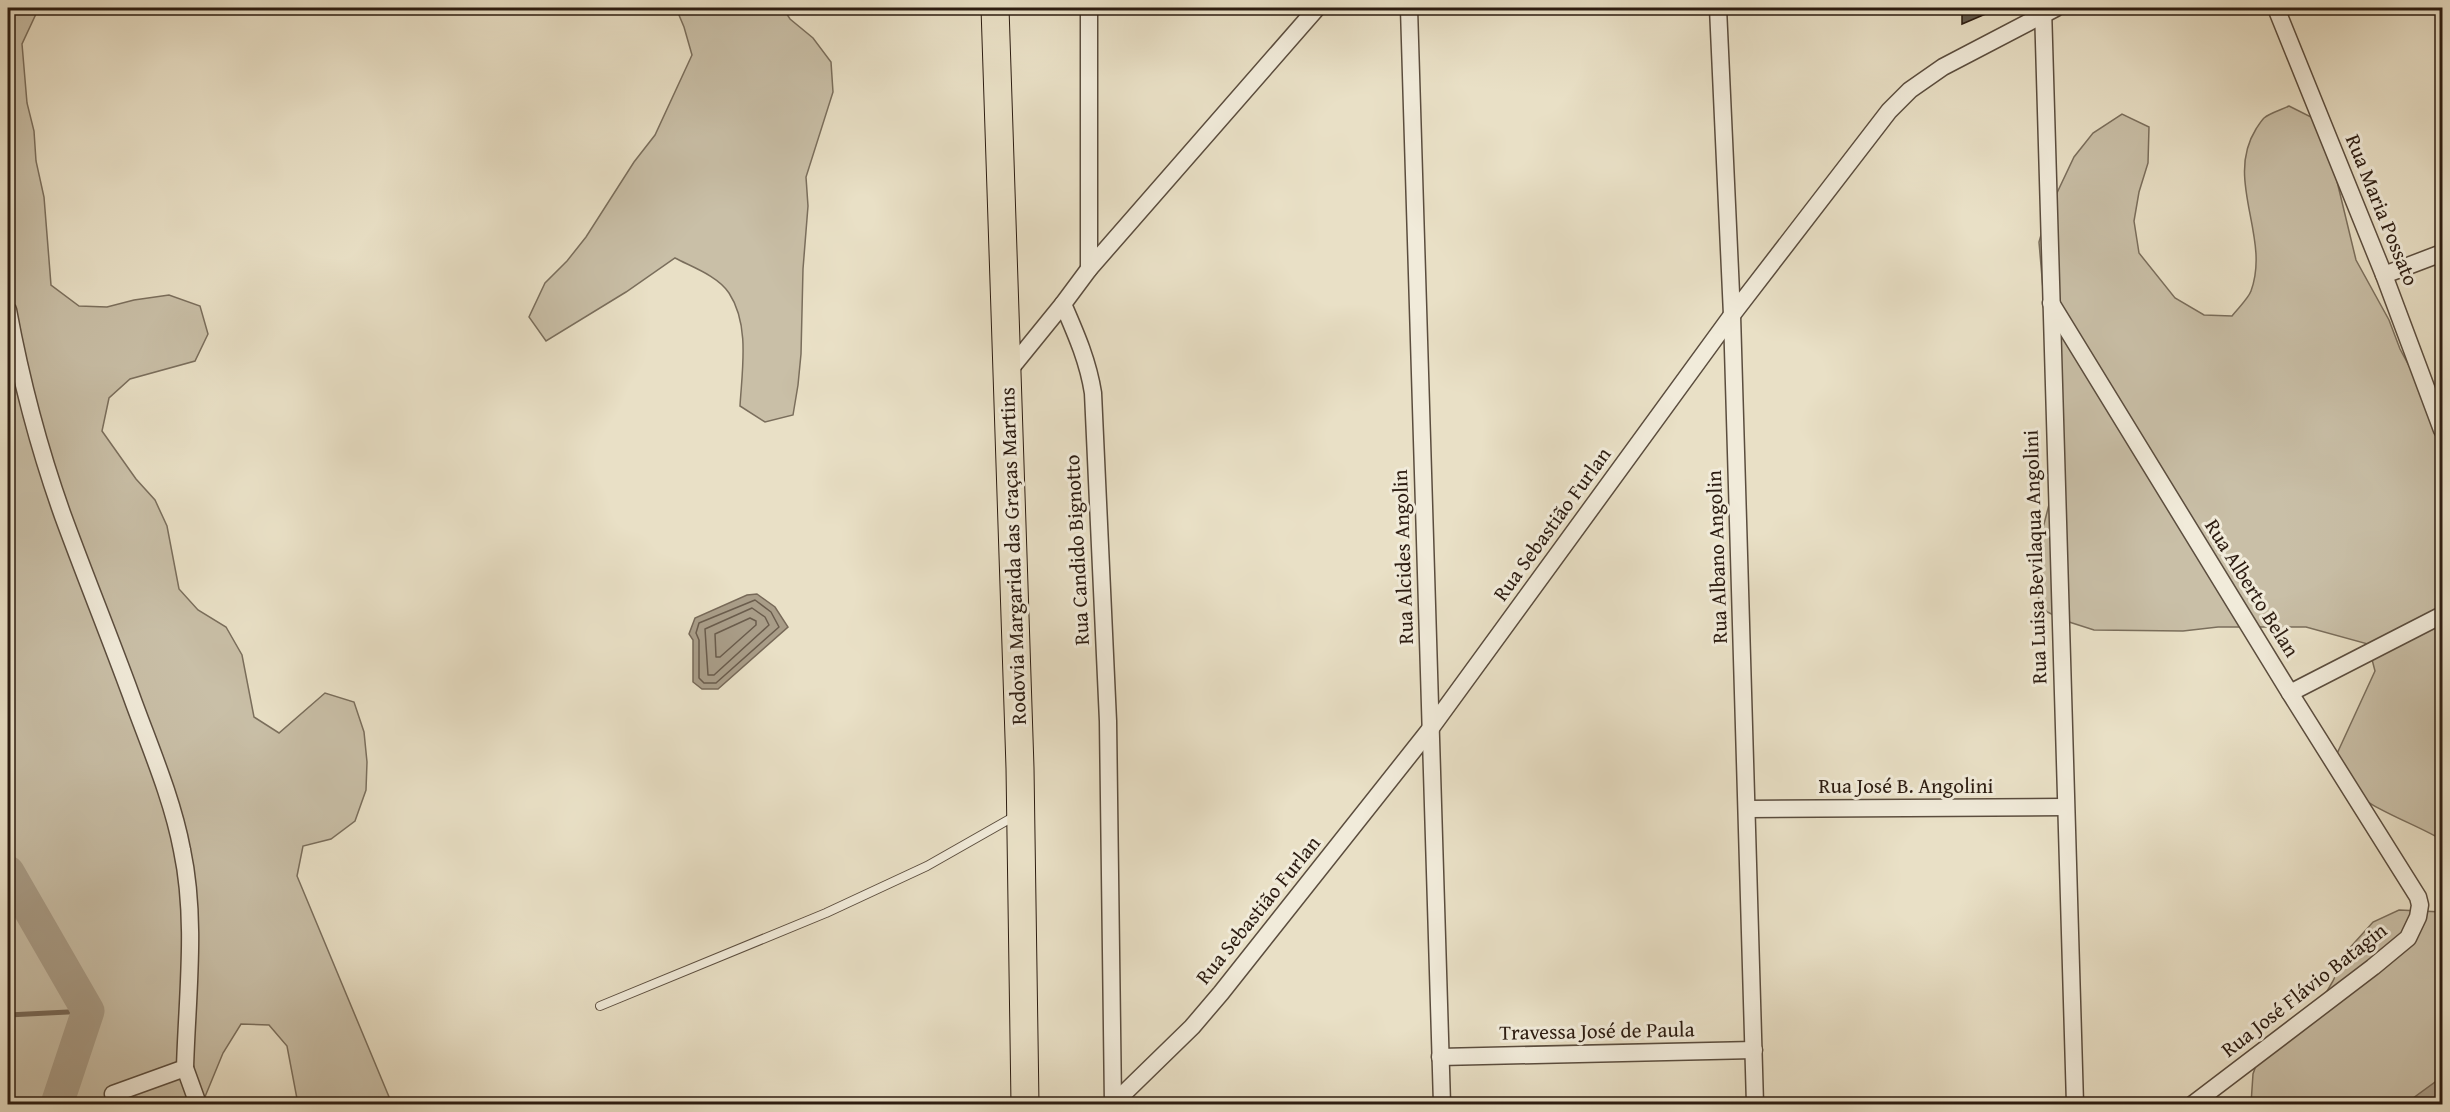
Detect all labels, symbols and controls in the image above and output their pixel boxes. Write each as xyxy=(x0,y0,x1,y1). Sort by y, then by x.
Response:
street label: Rua Maria Possato xyxy=(2338,129,2427,290)
street label: Rodovia Margarida das Graças Martins xyxy=(991,387,1034,725)
street label: Rua Luisa Bevilaqua Angolini xyxy=(2015,429,2054,685)
street label: Rua Sebastião Furlan xyxy=(1485,440,1618,607)
street label: Rua Candido Bignotto xyxy=(1056,454,1097,646)
street label: Rua Alcides Angolin xyxy=(1384,469,1421,645)
street label: Rua Albano Angolin xyxy=(1698,469,1735,644)
street label: Rua Alberto Belan xyxy=(2197,512,2308,663)
street label: Rua José B. Angolini xyxy=(1819,770,1994,801)
street label: Rua Sebastião Furlan xyxy=(1188,828,1328,991)
street label: Rua José Flávio Batagin xyxy=(2214,915,2393,1064)
street label: Travessa José de Paula xyxy=(1499,1013,1695,1048)

